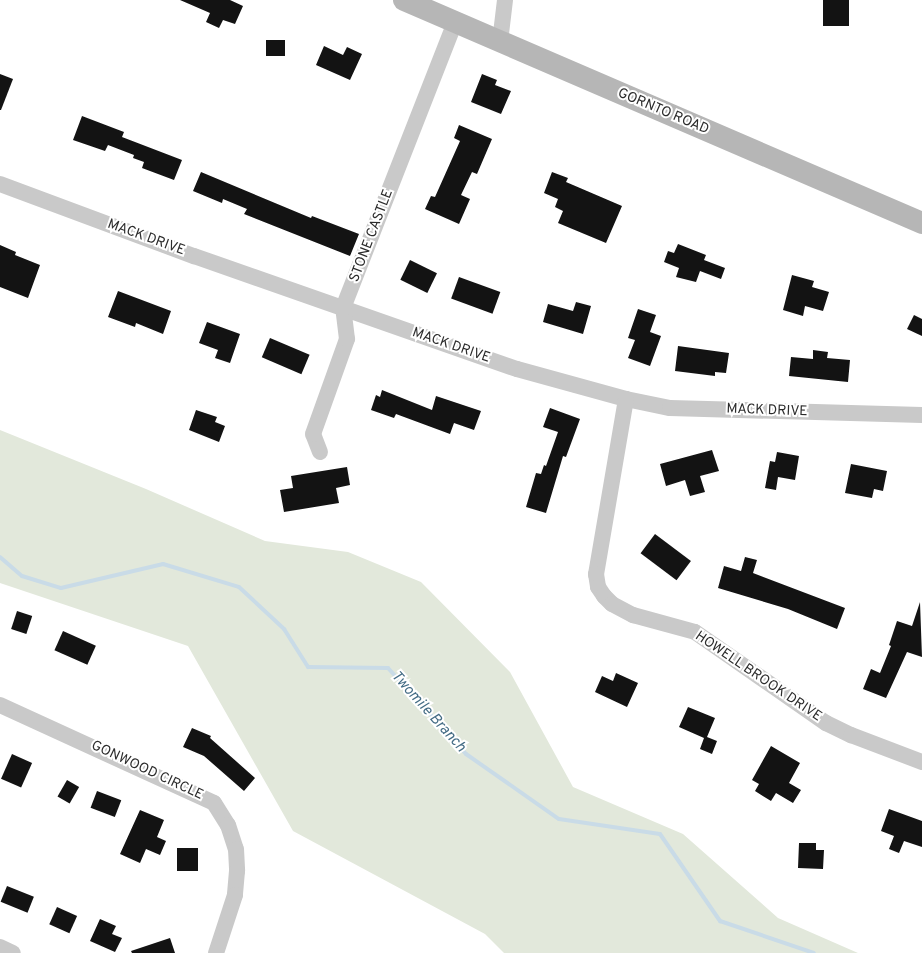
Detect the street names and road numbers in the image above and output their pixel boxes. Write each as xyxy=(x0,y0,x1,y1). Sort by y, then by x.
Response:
street label: GORNTO ROAD xyxy=(615,85,711,139)
street label: STONE CASTLE xyxy=(347,187,397,285)
street label: MACK DRIVE xyxy=(105,216,187,260)
street label: MACK DRIVE xyxy=(410,325,492,367)
street label: MACK DRIVE xyxy=(726,401,808,421)
street label: HOWELL BROOK DRIVE xyxy=(691,628,825,726)
street label: GONWOOD CIRCLE xyxy=(88,738,206,804)

